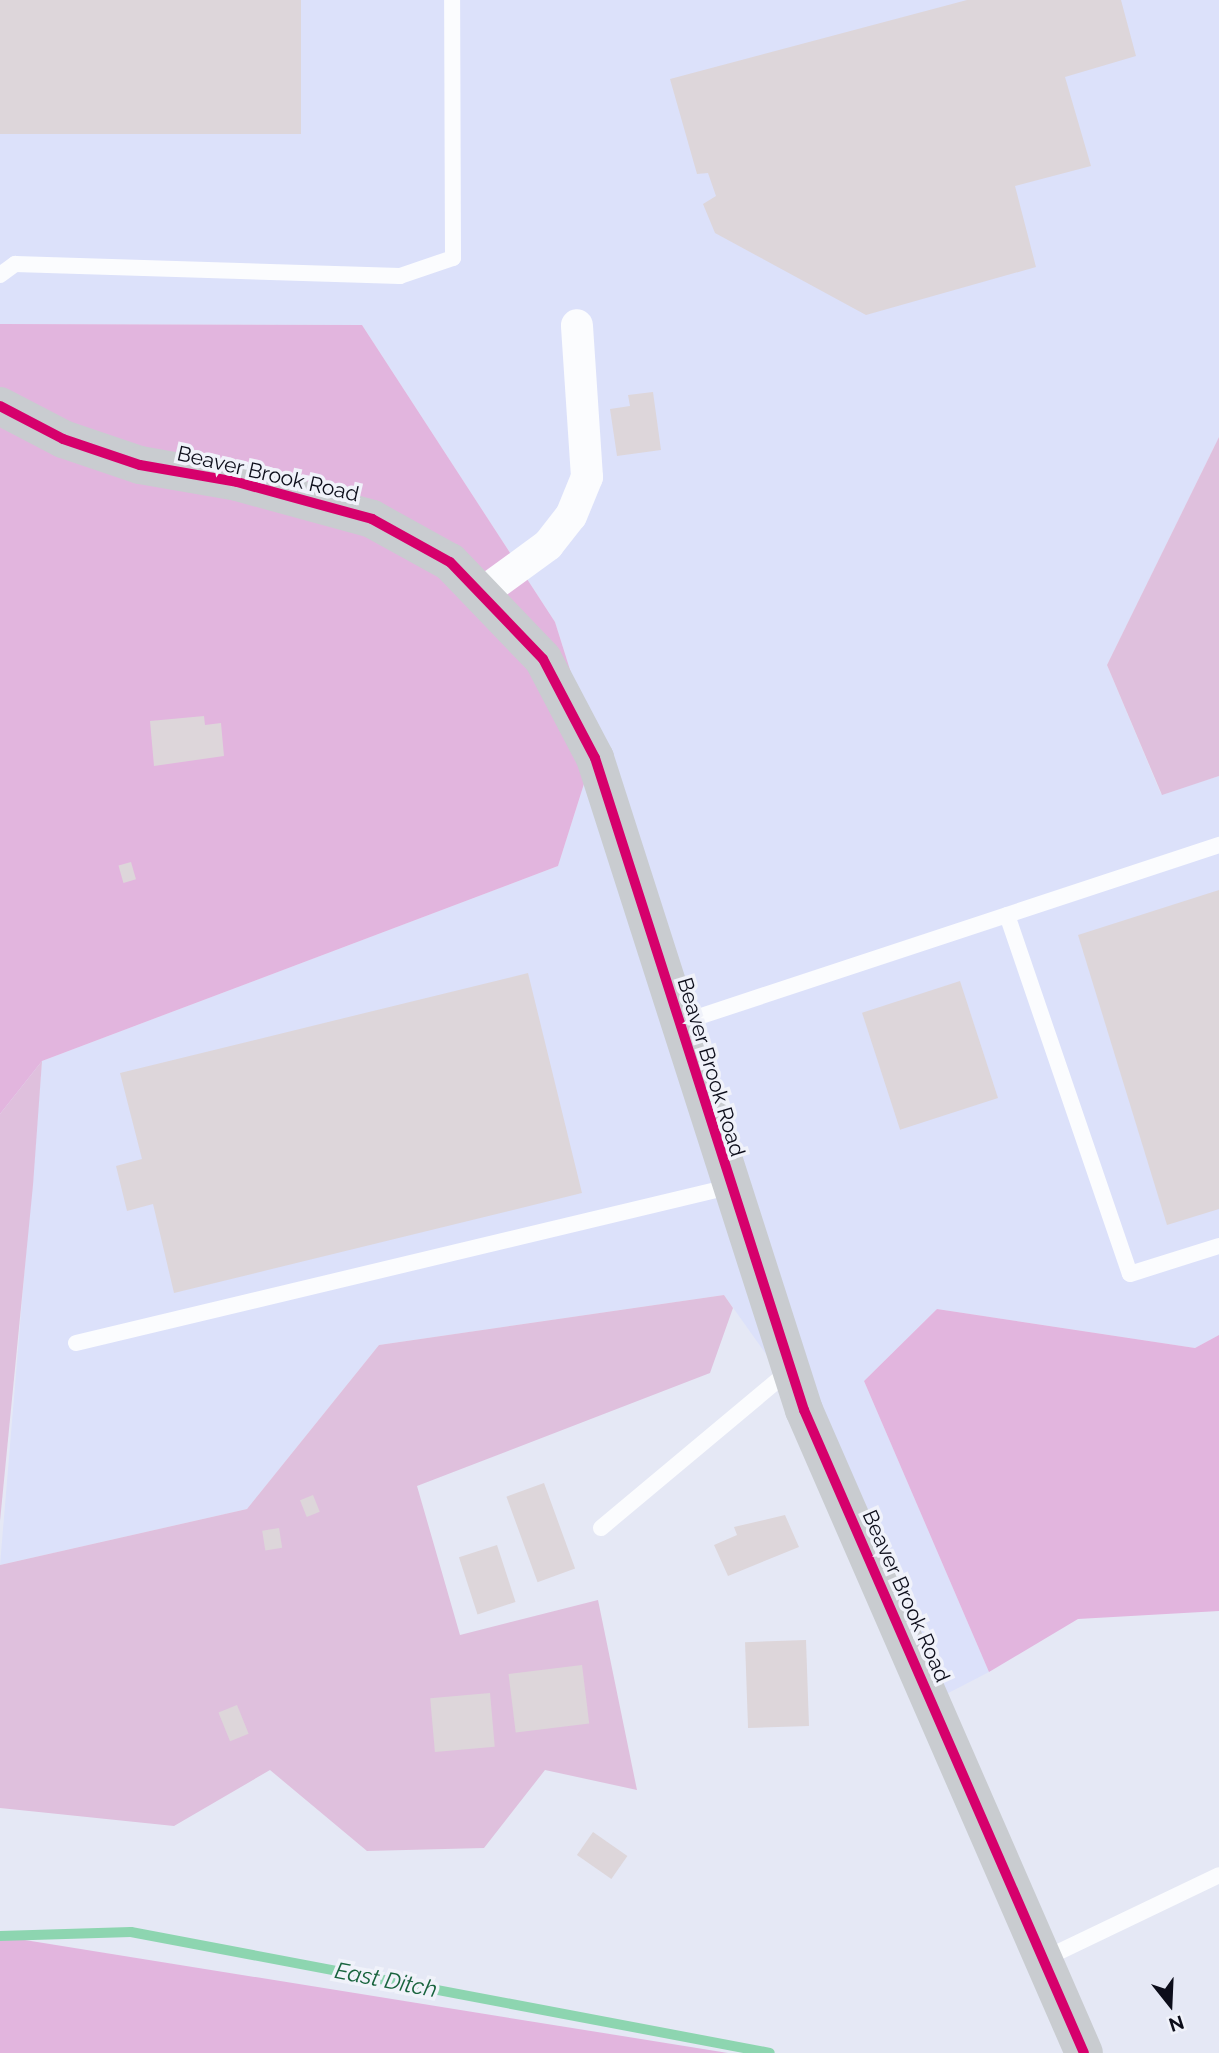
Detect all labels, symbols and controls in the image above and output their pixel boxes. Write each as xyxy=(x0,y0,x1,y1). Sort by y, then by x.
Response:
street label: Beaver Brook Road xyxy=(174,441,362,507)
street label: Beaver Brook Road xyxy=(672,974,750,1160)
street label: Beaver Brook Road xyxy=(857,1506,955,1686)
water label: East Ditch xyxy=(333,1957,439,2003)
north arrow xyxy=(1135,1969,1205,2039)
text: N xyxy=(1166,2011,1187,2037)

